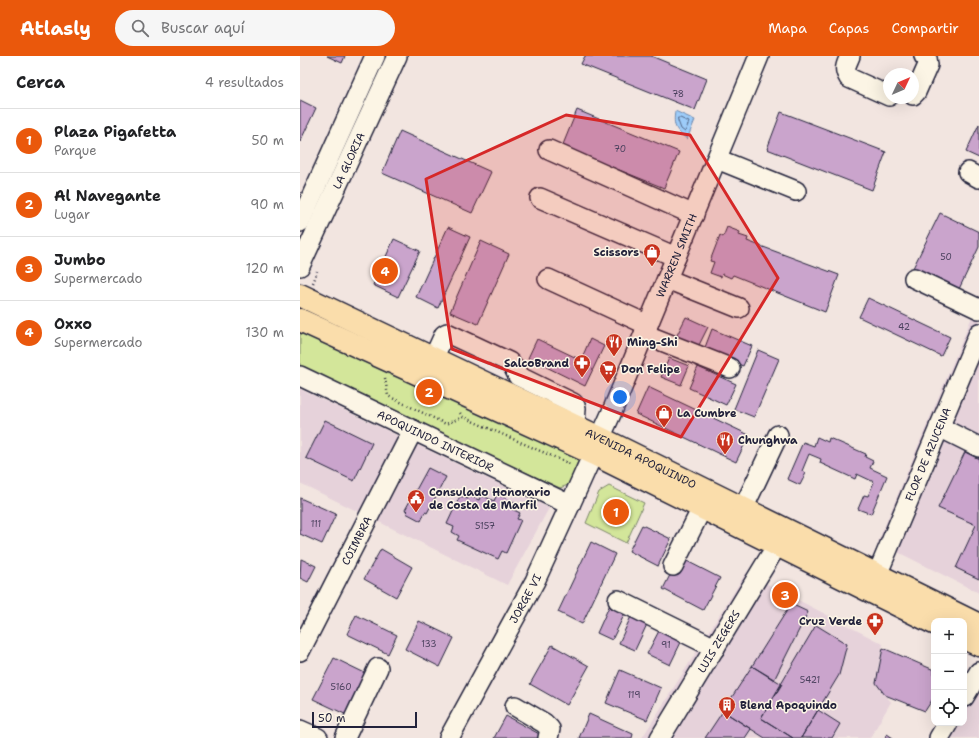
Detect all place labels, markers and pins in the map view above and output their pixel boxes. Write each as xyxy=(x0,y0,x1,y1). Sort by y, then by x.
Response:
shop icon: Scissors xyxy=(642,242,662,267)
place label: Scissors xyxy=(594,245,639,260)
pin: 4 xyxy=(372,256,398,286)
restaurant icon: Ming-Shi xyxy=(604,332,624,357)
place label: Ming-Shi xyxy=(627,335,678,350)
pharmacy icon: SalcoBrand xyxy=(572,353,592,378)
place label: SalcoBrand xyxy=(504,356,569,371)
supermarket icon: Don Felipe xyxy=(598,359,618,384)
place label: Don Felipe xyxy=(621,362,680,377)
pin: 2 xyxy=(416,377,442,407)
shop icon: La Cumbre xyxy=(654,403,674,428)
place label: La Cumbre xyxy=(677,406,737,421)
restaurant icon: Chunghwa xyxy=(715,430,735,455)
place label: Chunghwa xyxy=(738,433,798,448)
place label: Consulado Honorario de Costa de Marfil xyxy=(429,485,550,513)
public building icon: Consulado Honorario de Costa de Marfil xyxy=(406,488,426,513)
pin: 1 xyxy=(603,497,629,527)
pin: 3 xyxy=(772,580,798,610)
pharmacy icon: Cruz Verde xyxy=(865,611,885,636)
place label: Cruz Verde xyxy=(799,614,862,629)
building icon: Blend Apoquindo xyxy=(717,695,737,720)
place label: Blend Apoquindo xyxy=(740,698,837,713)

